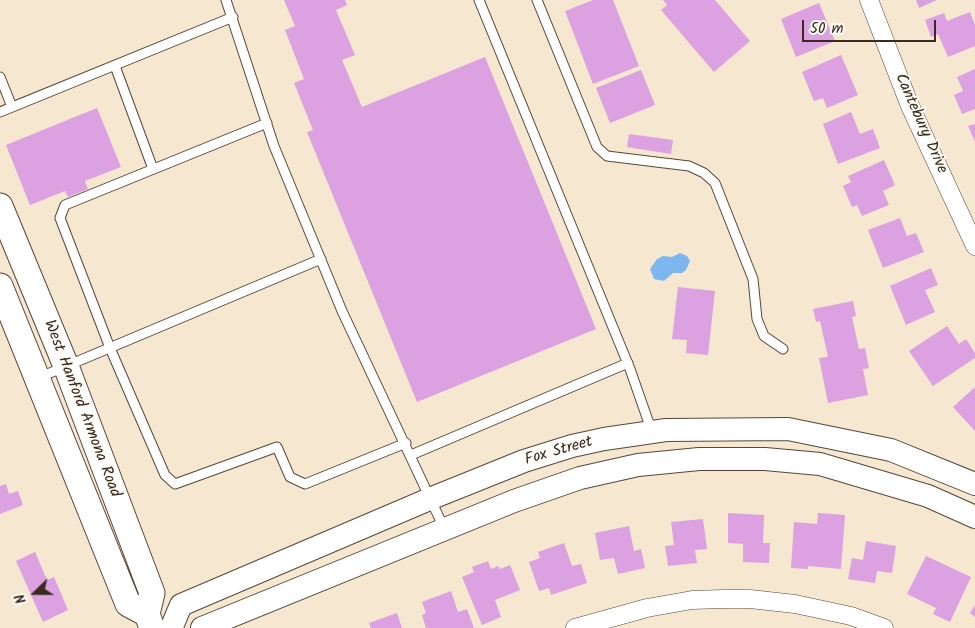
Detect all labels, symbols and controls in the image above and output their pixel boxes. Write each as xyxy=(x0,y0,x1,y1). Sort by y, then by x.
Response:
scale bar xyxy=(805,10,939,42)
text: 50 m xyxy=(810,17,844,41)
street label: Cantebury Drive xyxy=(889,71,951,177)
street label: West Hanford Armona Road xyxy=(38,318,124,500)
street label: Fox Street xyxy=(523,433,595,471)
north arrow xyxy=(10,568,60,618)
text: N xyxy=(9,590,33,607)

